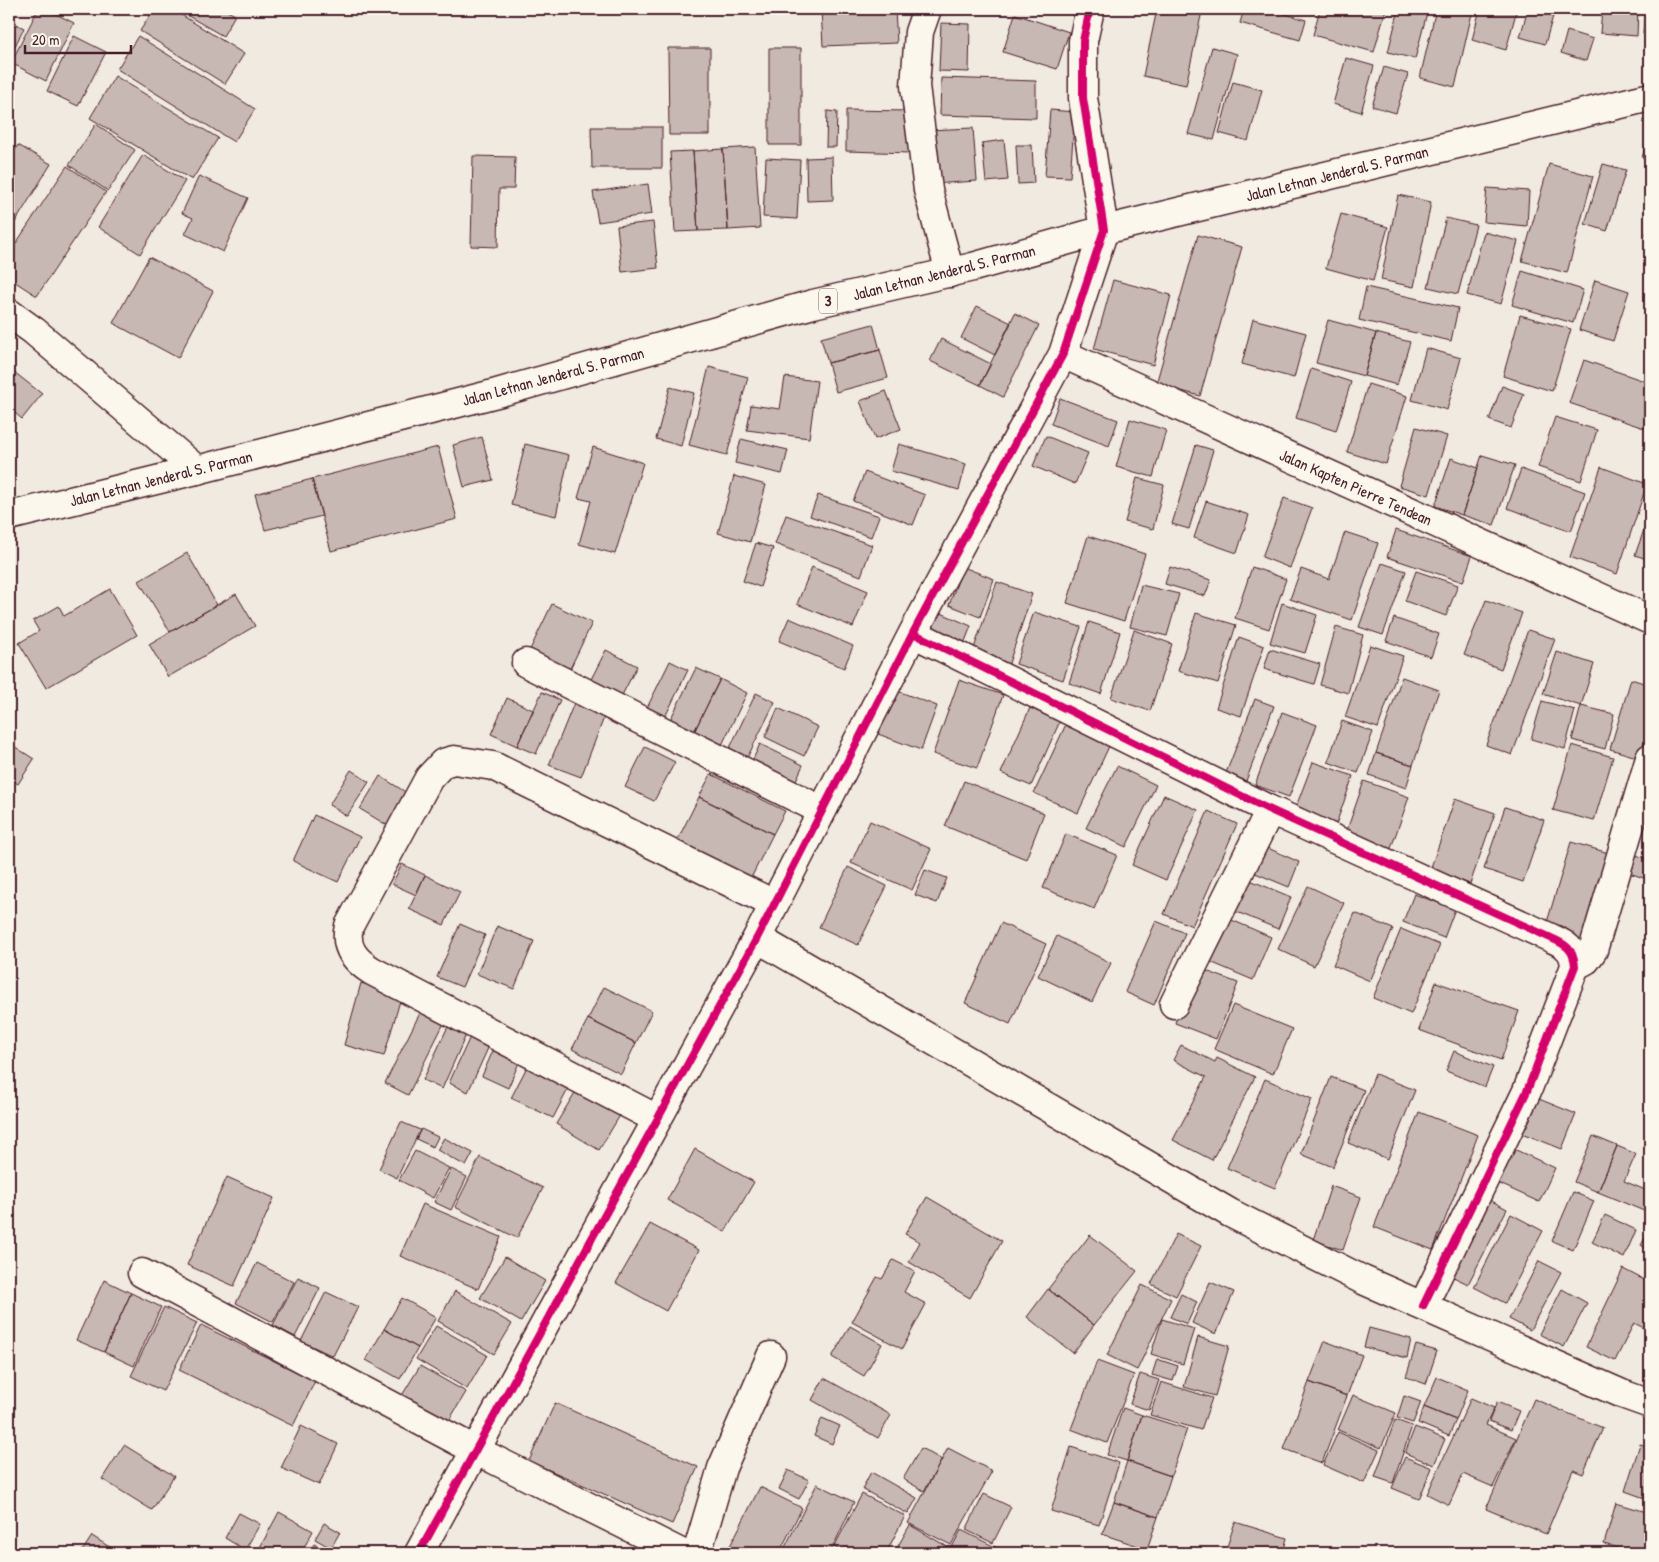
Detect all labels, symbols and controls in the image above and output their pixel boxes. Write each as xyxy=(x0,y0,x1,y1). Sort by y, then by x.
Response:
scale bar xyxy=(25,22,131,54)
text: 20 m xyxy=(32,29,59,50)
street label: Jalan Letnan Jenderal S. Parman xyxy=(1243,140,1431,206)
street label: Jalan Letnan Jenderal S. Parman xyxy=(850,239,1038,305)
road number: 3 xyxy=(819,288,837,314)
street label: Jalan Letnan Jenderal S. Parman xyxy=(460,341,646,411)
street label: Jalan Kapten Pierre Tendean xyxy=(1276,443,1436,531)
street label: Jalan Letnan Jenderal S. Parman xyxy=(67,445,255,511)

